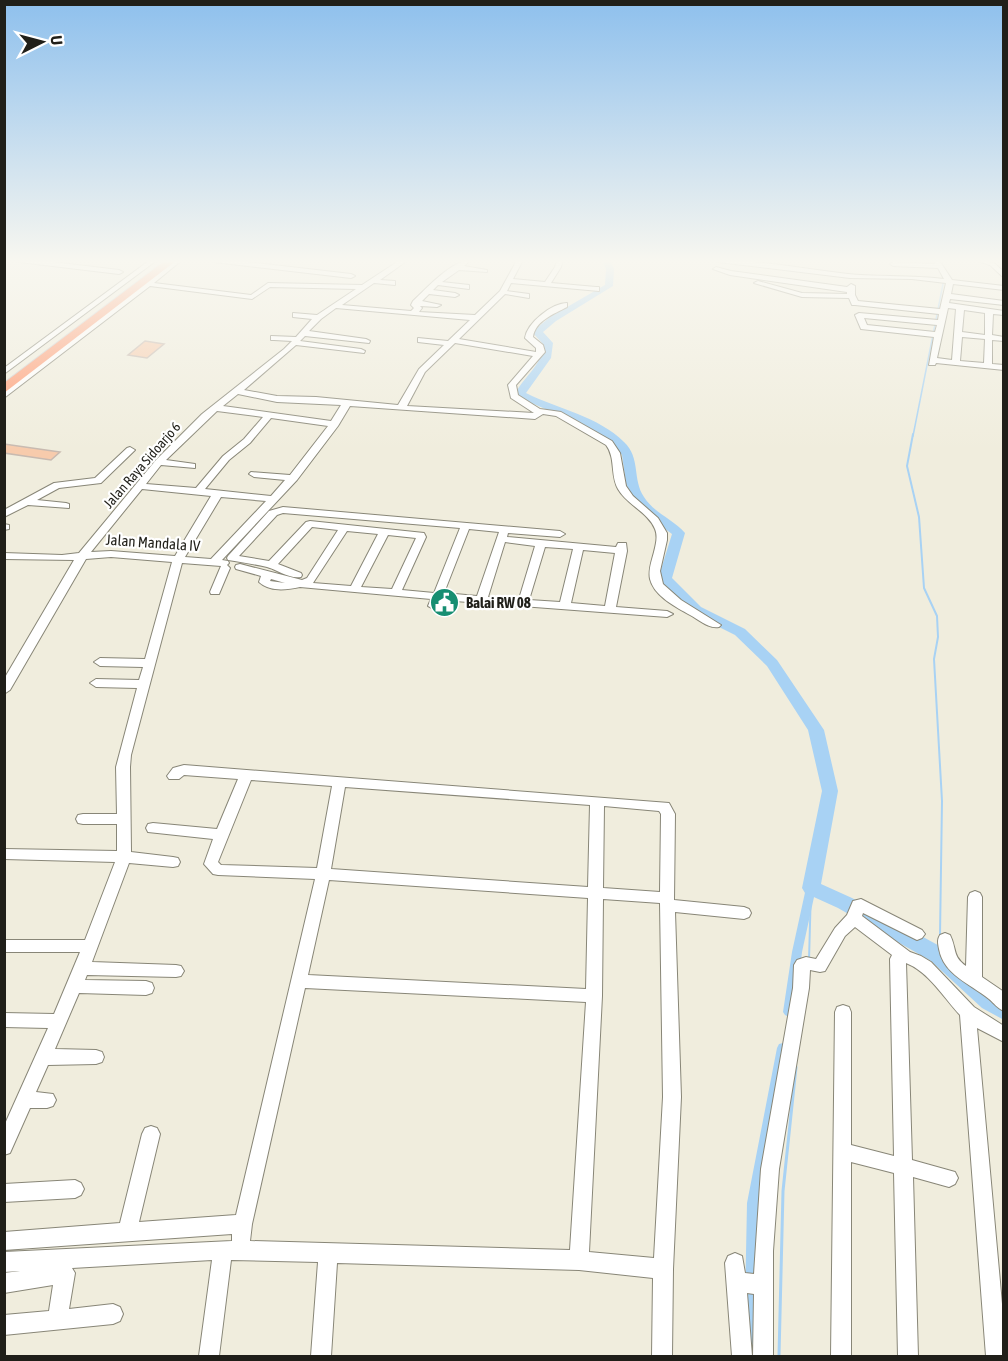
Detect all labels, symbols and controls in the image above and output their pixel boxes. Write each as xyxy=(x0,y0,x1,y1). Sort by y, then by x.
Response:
north arrow xyxy=(12,12,72,72)
text: U xyxy=(47,35,66,46)
street label: Jalan Raya Sidoarjo 6 xyxy=(100,418,184,511)
street label: Jalan Mandala IV xyxy=(105,531,201,554)
public building icon: Balai RW 08 xyxy=(429,587,461,619)
place label: Balai RW 08 xyxy=(466,594,531,611)

